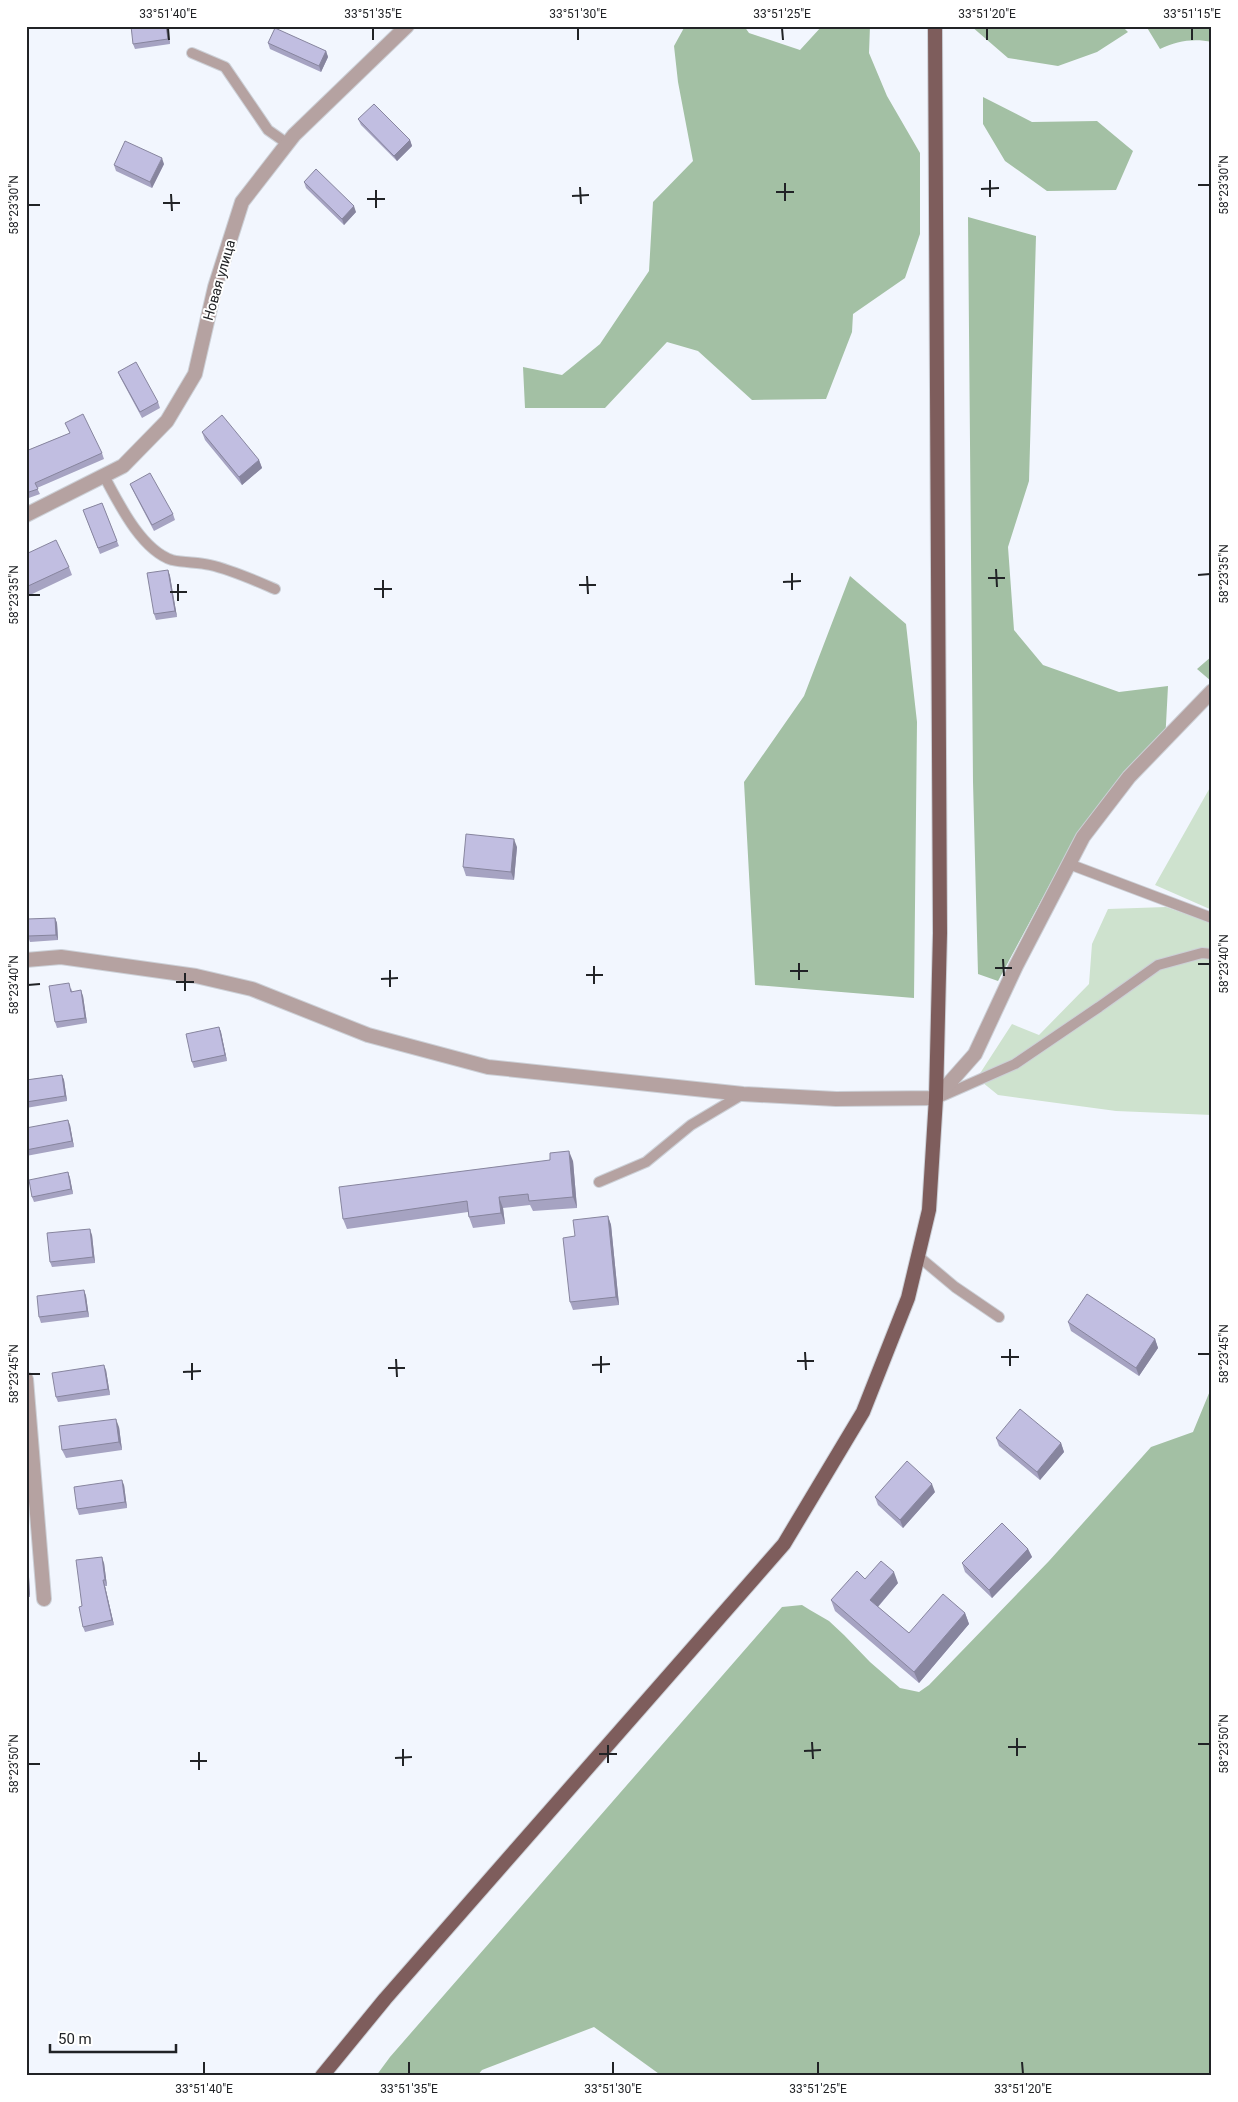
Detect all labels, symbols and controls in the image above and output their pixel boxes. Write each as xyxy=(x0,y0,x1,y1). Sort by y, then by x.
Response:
text: 33°51'40"E xyxy=(139,7,197,21)
text: 33°51'35"E xyxy=(344,7,402,21)
text: 33°51'30"E xyxy=(549,7,607,21)
text: 33°51'25"E xyxy=(753,7,811,21)
text: 33°51'20"E xyxy=(958,7,1016,21)
text: 33°51'15"E xyxy=(1163,7,1221,21)
text: 58°23'30"N xyxy=(1217,155,1231,215)
text: 58°23'30"N xyxy=(7,175,21,235)
street label: Новая улица xyxy=(200,238,238,322)
text: 58°23'35"N xyxy=(1217,544,1231,604)
text: 58°23'35"N xyxy=(7,565,21,625)
text: 58°23'40"N xyxy=(1217,934,1231,994)
text: 58°23'40"N xyxy=(7,955,21,1015)
text: 58°23'45"N xyxy=(1217,1324,1231,1384)
text: 58°23'45"N xyxy=(7,1344,21,1404)
text: 58°23'50"N xyxy=(1217,1714,1231,1774)
text: 58°23'50"N xyxy=(7,1734,21,1794)
scale bar xyxy=(50,2022,176,2054)
text: 50 m xyxy=(58,2030,92,2048)
text: 33°51'40"E xyxy=(175,2082,233,2096)
text: 33°51'35"E xyxy=(380,2082,438,2096)
text: 33°51'30"E xyxy=(584,2082,642,2096)
text: 33°51'25"E xyxy=(789,2082,847,2096)
text: 33°51'20"E xyxy=(994,2082,1052,2096)

